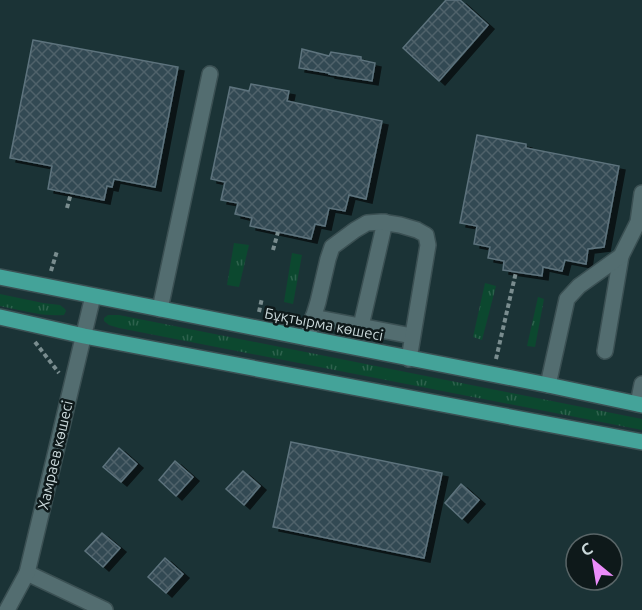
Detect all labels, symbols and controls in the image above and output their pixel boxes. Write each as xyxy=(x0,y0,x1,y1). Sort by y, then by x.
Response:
street label: Бұқтырма көшесі xyxy=(263,304,385,344)
street label: Хамраев көшесі xyxy=(34,399,76,511)
north arrow xyxy=(564,532,624,592)
text: С xyxy=(578,539,595,559)

